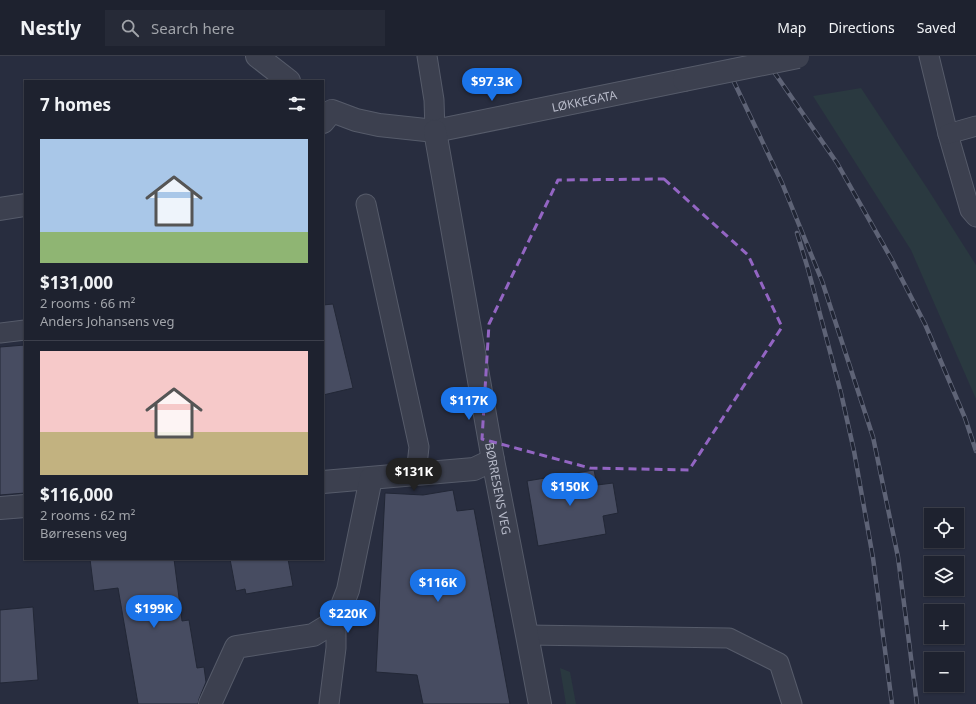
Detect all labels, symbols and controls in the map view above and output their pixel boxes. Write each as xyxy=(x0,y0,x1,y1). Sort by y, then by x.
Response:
search box xyxy=(105,10,385,46)
text: Nestly xyxy=(20,15,81,41)
icon: search xyxy=(119,17,141,39)
text: Search here xyxy=(151,18,235,38)
text: Map xyxy=(777,18,806,37)
text: Directions xyxy=(828,18,895,37)
text: Saved xyxy=(917,18,956,37)
pin: $97.3K xyxy=(459,68,525,102)
text: $97.3K xyxy=(471,72,513,90)
street label: LØKKEGATA xyxy=(550,85,619,115)
text: 7 homes xyxy=(40,93,111,116)
icon: filters xyxy=(286,93,308,115)
icon: home xyxy=(138,165,210,237)
text: $131,000 xyxy=(40,271,113,294)
text: 2 rooms · 66 m² xyxy=(40,294,135,312)
text: Anders Johansens veg xyxy=(40,312,175,330)
icon: home xyxy=(138,377,210,449)
pin: $117K xyxy=(441,387,497,421)
text: $117K xyxy=(450,391,488,409)
street label: BØRRESENS VEG xyxy=(482,441,516,536)
pin: $131K xyxy=(386,458,442,492)
text: $131K xyxy=(395,462,433,480)
pin: $150K xyxy=(542,473,598,507)
text: $150K xyxy=(551,477,589,495)
text: $116,000 xyxy=(40,483,113,506)
text: 2 rooms · 62 m² xyxy=(40,506,135,524)
map controls xyxy=(924,508,964,692)
button: locate xyxy=(924,508,964,548)
text: Børresens veg xyxy=(40,524,127,542)
button: layers xyxy=(924,556,964,596)
pin: $116K xyxy=(410,569,466,603)
text: $116K xyxy=(419,573,457,591)
pin: $199K xyxy=(126,595,182,629)
text: $199K xyxy=(135,599,173,617)
pin: $220K xyxy=(320,600,376,634)
text: $220K xyxy=(329,604,367,622)
button: + xyxy=(924,604,964,644)
button: − xyxy=(924,652,964,692)

